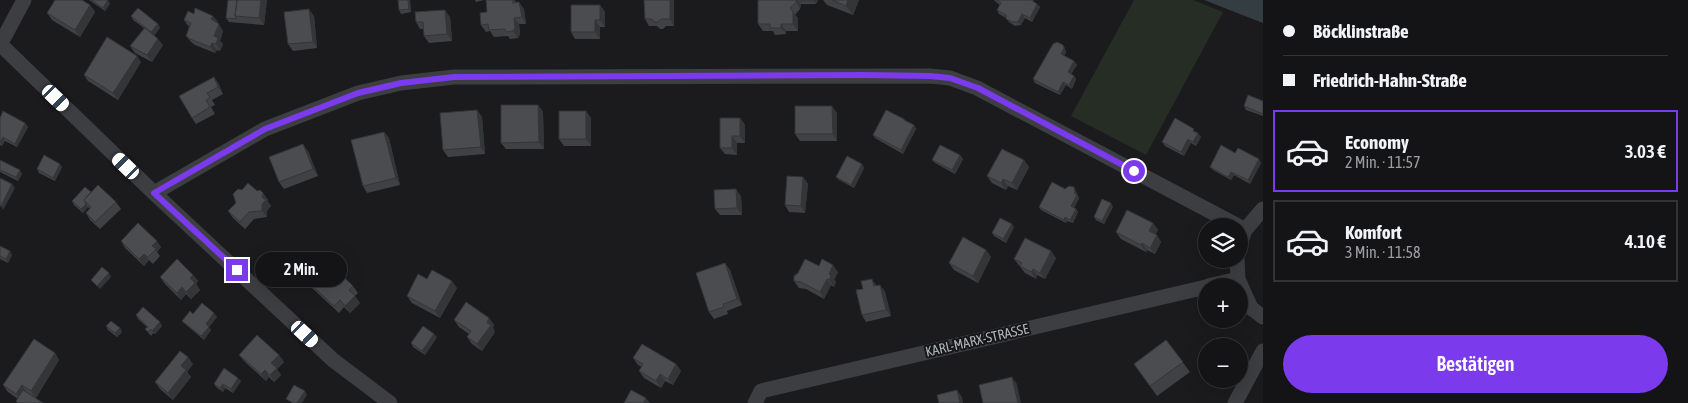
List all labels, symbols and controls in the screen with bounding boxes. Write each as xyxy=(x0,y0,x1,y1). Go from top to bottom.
text: Böcklinstraße xyxy=(1313,20,1409,42)
text: Friedrich-Hahn-Straße xyxy=(1313,69,1467,91)
car xyxy=(39,82,72,114)
icon: car xyxy=(1285,129,1330,174)
text: Economy xyxy=(1345,131,1409,153)
text: 3.03 € xyxy=(1625,140,1666,162)
car xyxy=(109,150,142,182)
text: 2 Min. · 11:57 xyxy=(1345,153,1420,171)
route start xyxy=(1123,160,1145,182)
map controls xyxy=(1198,218,1248,388)
button: layers xyxy=(1198,218,1248,268)
icon: car xyxy=(1285,219,1330,264)
text: Komfort xyxy=(1345,221,1402,243)
text: 4.10 € xyxy=(1625,230,1666,252)
text: 3 Min. · 11:58 xyxy=(1345,243,1420,261)
callout: 2 Min. xyxy=(254,252,347,288)
route end xyxy=(226,259,248,281)
text: 2 Min. xyxy=(284,260,318,278)
button: + xyxy=(1198,278,1248,328)
car xyxy=(288,318,321,350)
street label: KARL-MARX-STRASSE xyxy=(924,320,1030,360)
button: Bestätigen xyxy=(1283,335,1668,393)
button: − xyxy=(1198,338,1248,388)

